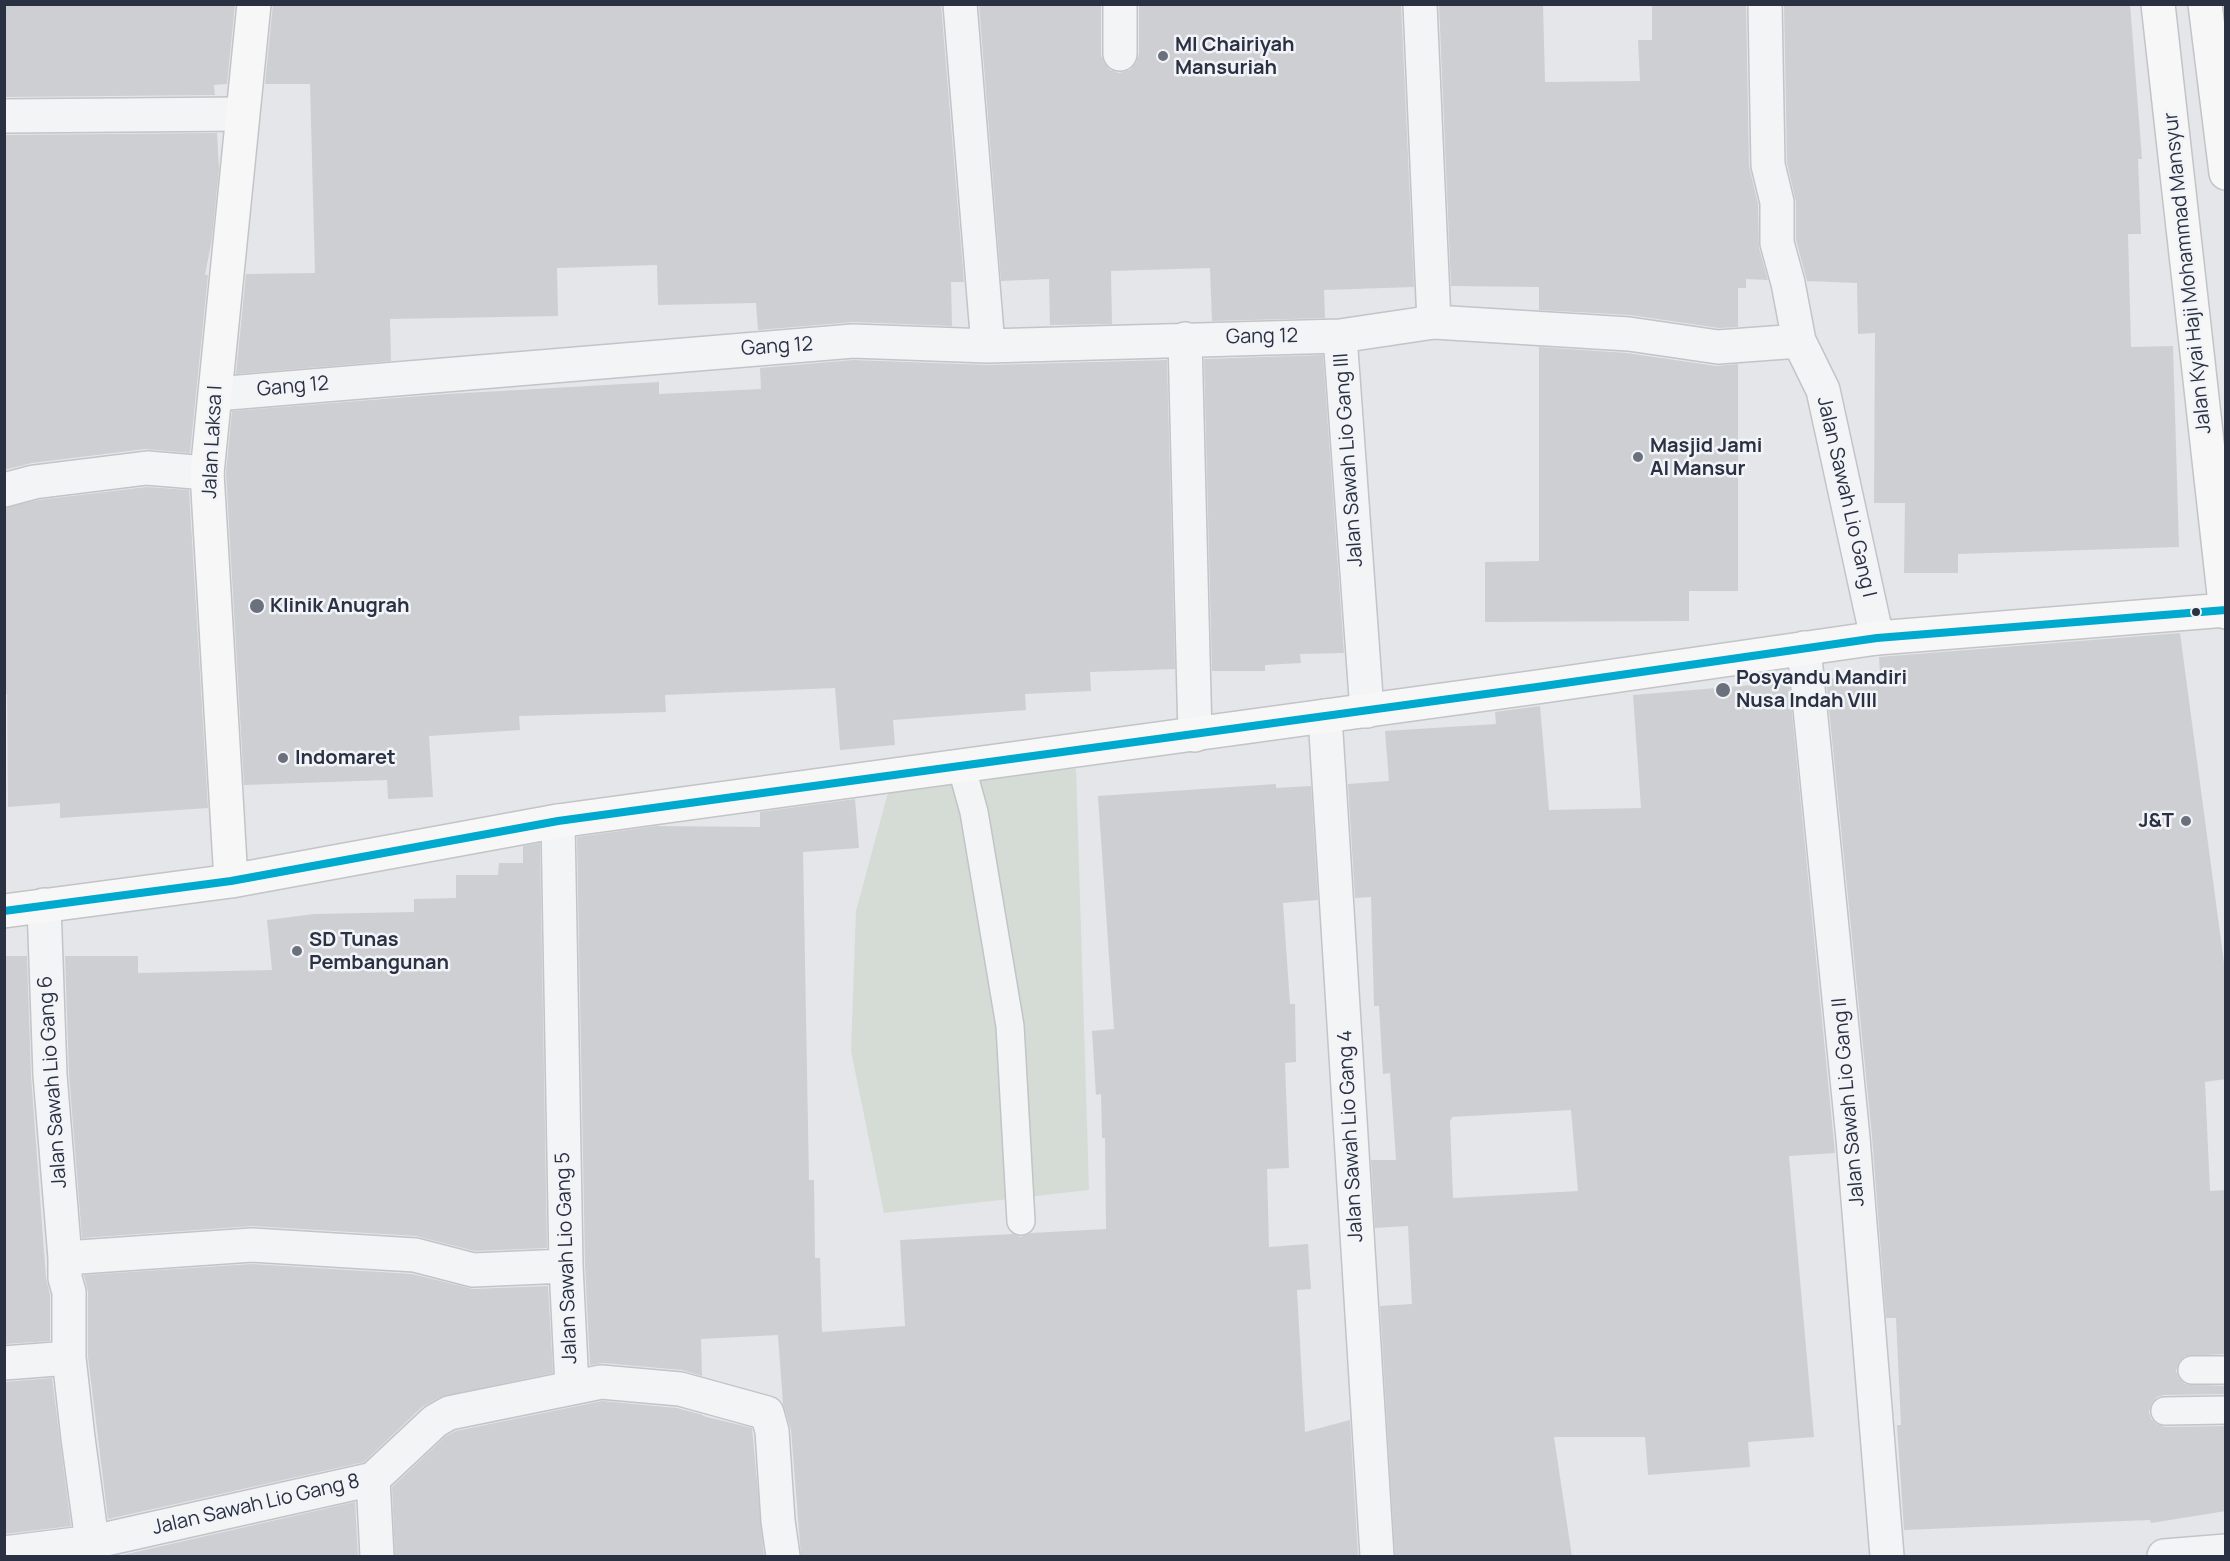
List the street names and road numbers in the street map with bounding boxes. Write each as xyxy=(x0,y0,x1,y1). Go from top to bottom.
street label: Jalan Kyai Haji Mohammad Mansyur xyxy=(2159,111,2217,435)
street label: Gang 12 xyxy=(1226,324,1298,350)
street label: Gang 12 xyxy=(740,333,814,361)
street label: Jalan Sawah Lio Gang III xyxy=(1330,352,1368,568)
street label: Gang 12 xyxy=(256,372,330,402)
street label: Jalan Laksa I xyxy=(198,385,228,499)
street label: Jalan Sawah Lio Gang I xyxy=(1811,394,1881,600)
street label: Jalan Sawah Lio Gang 6 xyxy=(34,975,72,1189)
street label: Jalan Sawah Lio Gang II xyxy=(1828,996,1870,1208)
street label: Jalan Sawah Lio Gang 4 xyxy=(1333,1029,1369,1243)
street label: Jalan Sawah Lio Gang 5 xyxy=(551,1152,583,1364)
street label: Jalan Sawah Lio Gang 8 xyxy=(150,1469,362,1541)

